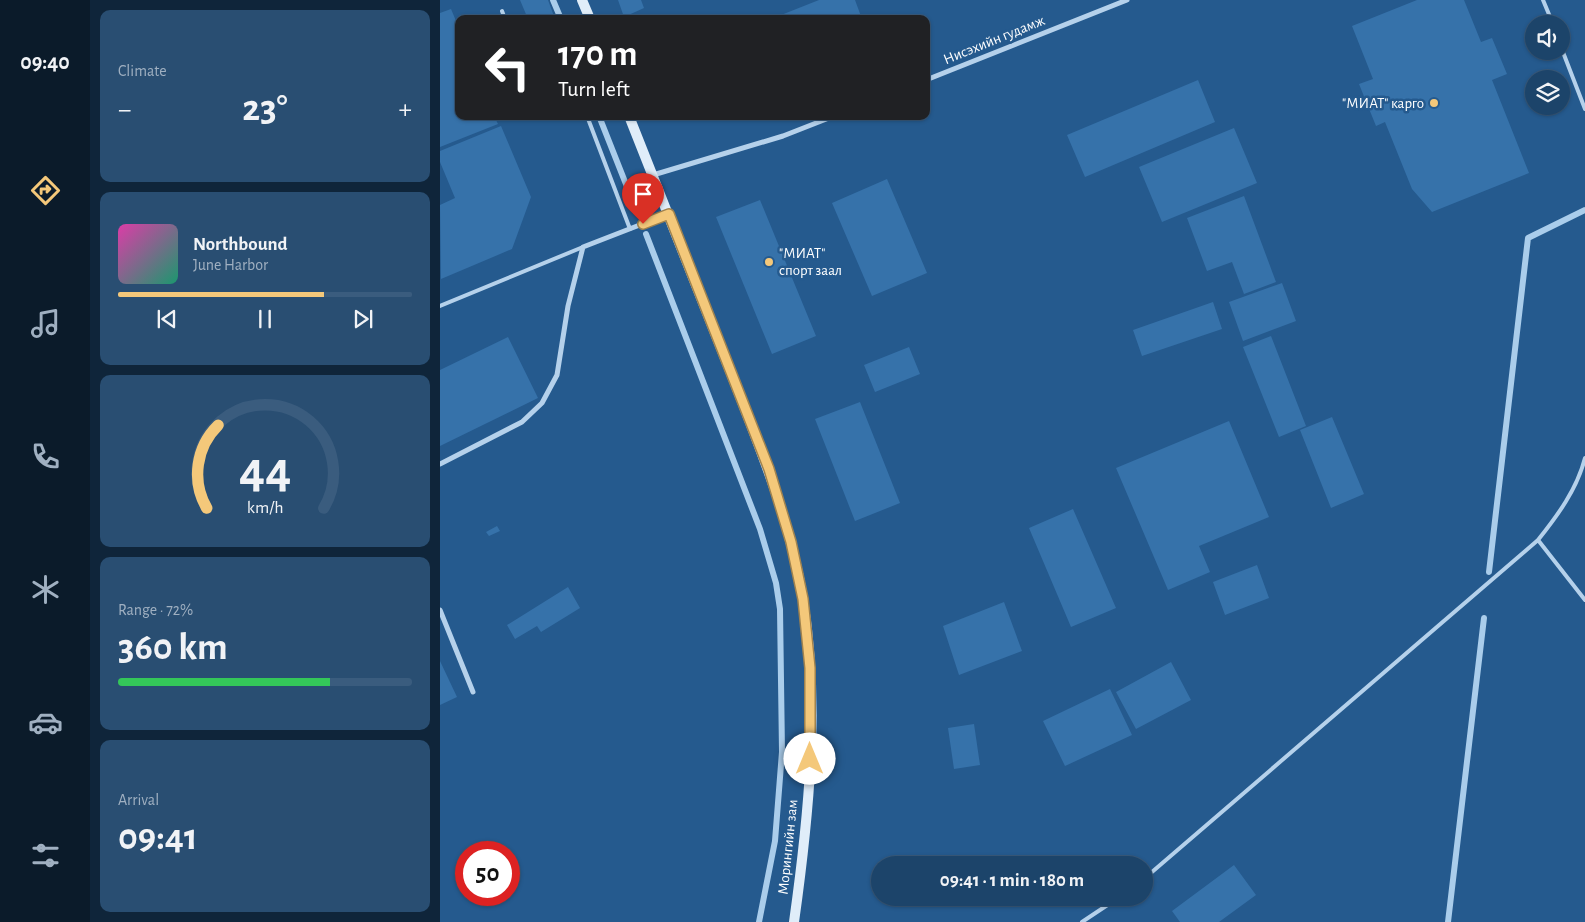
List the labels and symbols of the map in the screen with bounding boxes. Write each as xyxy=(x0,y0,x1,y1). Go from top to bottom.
street label: Нисэхийн гудамж xyxy=(941,13,1047,67)
place label: "МИАТ" карго xyxy=(1342,96,1424,111)
marker: "МИАТ" карго xyxy=(1428,97,1440,109)
pin xyxy=(622,173,664,224)
place label: "МИАТ" спорт заал xyxy=(779,246,842,278)
marker: "МИАТ" спорт заал xyxy=(763,256,775,268)
position arrow xyxy=(783,732,835,784)
street label: Морингийн зам xyxy=(776,799,800,895)
speed limit sign: 50 xyxy=(455,841,520,906)

